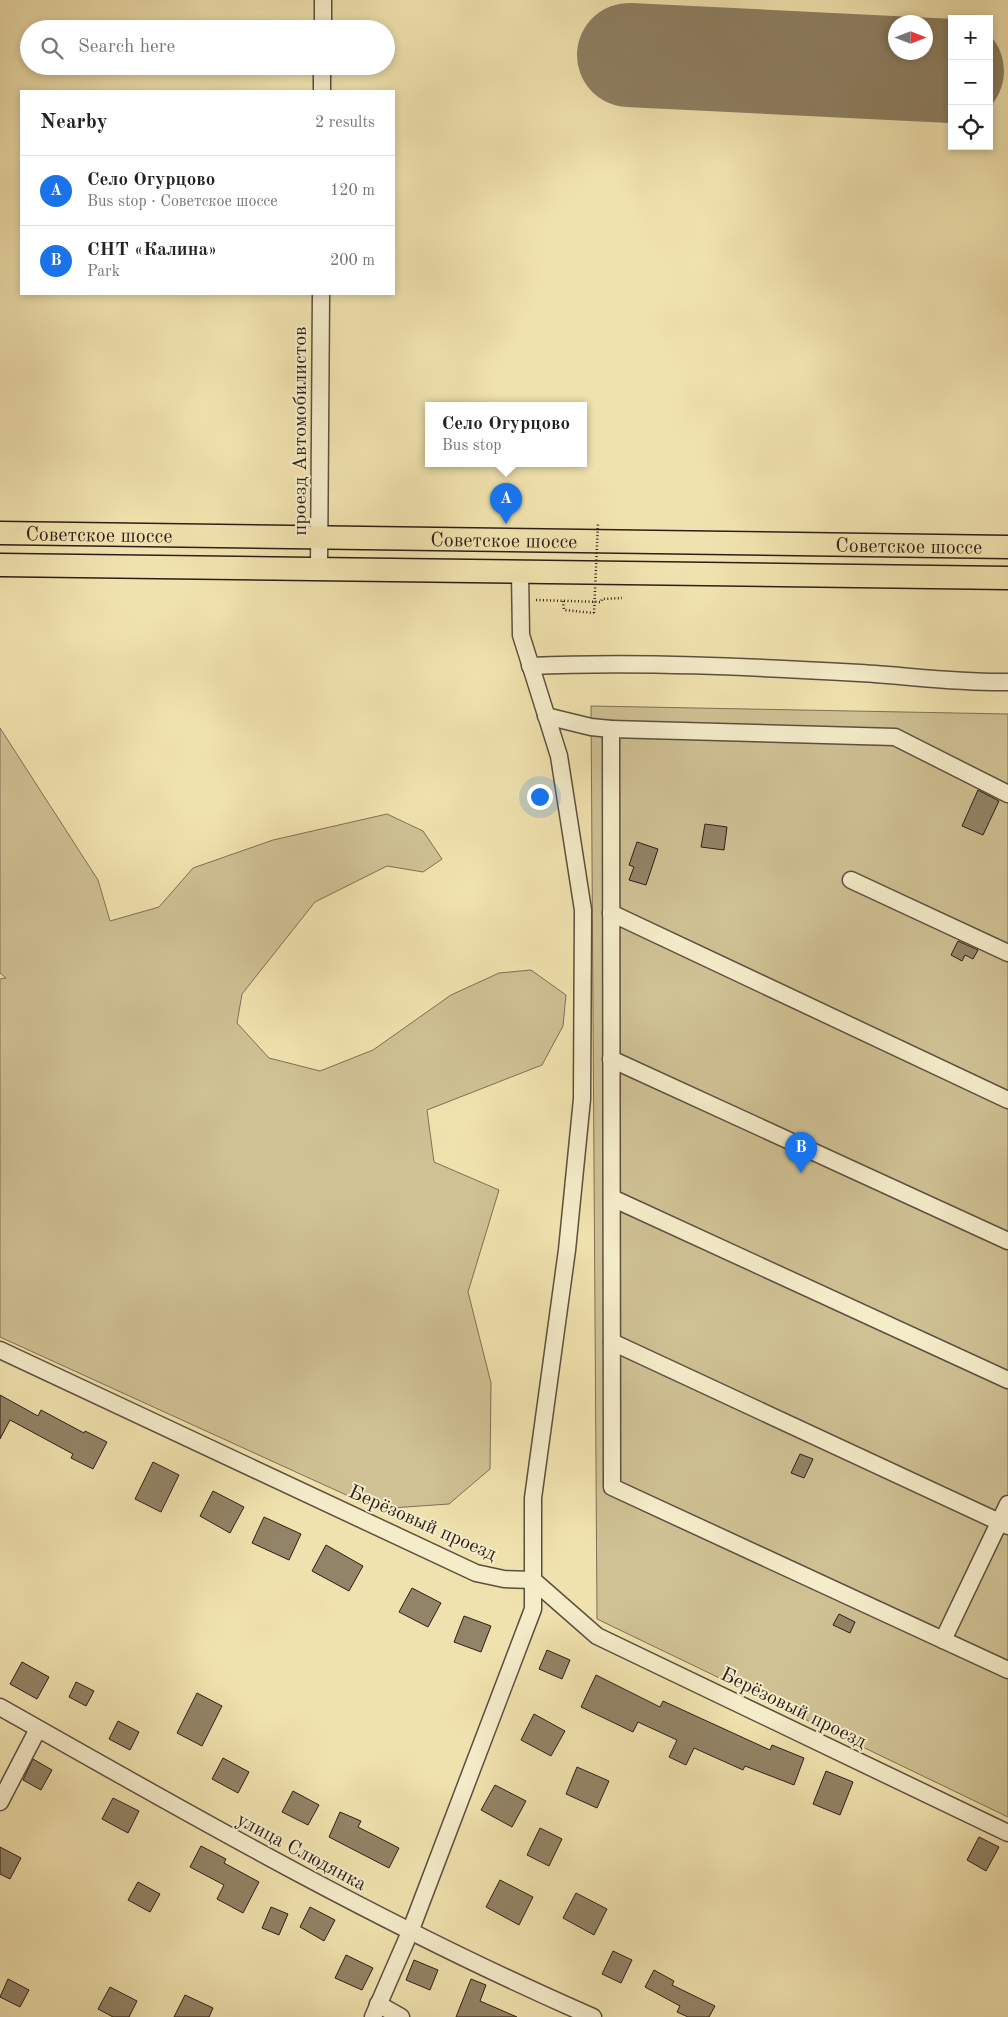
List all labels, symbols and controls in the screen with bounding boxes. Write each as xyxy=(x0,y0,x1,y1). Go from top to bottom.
north arrow xyxy=(888,15,933,60)
map controls xyxy=(948,15,993,150)
button: + xyxy=(948,15,993,60)
search box xyxy=(20,20,395,75)
icon: search xyxy=(38,34,66,62)
text: Search here xyxy=(78,38,175,57)
button: − xyxy=(948,60,993,105)
button: locate xyxy=(948,105,993,150)
text: Nearby xyxy=(40,112,108,133)
text: 2 results xyxy=(315,115,375,131)
text: Село Огурцово xyxy=(87,171,215,190)
text: A xyxy=(50,183,62,199)
text: 120 m xyxy=(330,183,375,199)
text: Bus stop · Советское шоссе xyxy=(87,194,278,210)
text: СНТ «Калина» xyxy=(87,241,217,260)
text: B xyxy=(50,253,62,269)
text: 200 m xyxy=(330,253,375,269)
text: Park xyxy=(87,264,120,280)
street label: проезд Автомобилистов xyxy=(291,326,311,536)
popup xyxy=(425,402,587,467)
text: Село Огурцово xyxy=(442,415,570,434)
text: Bus stop xyxy=(442,438,502,454)
pin: A xyxy=(490,483,522,524)
street label: Советское шоссе xyxy=(25,525,173,547)
street label: Советское шоссе xyxy=(430,531,578,553)
street label: Советское шоссе xyxy=(835,537,982,559)
your location xyxy=(527,784,553,810)
pin: B xyxy=(785,1132,817,1173)
street label: Берёзовый проезд xyxy=(345,1482,499,1565)
street label: Берёзовый проезд xyxy=(717,1665,869,1753)
street label: улица Слюдянка xyxy=(233,1810,369,1895)

